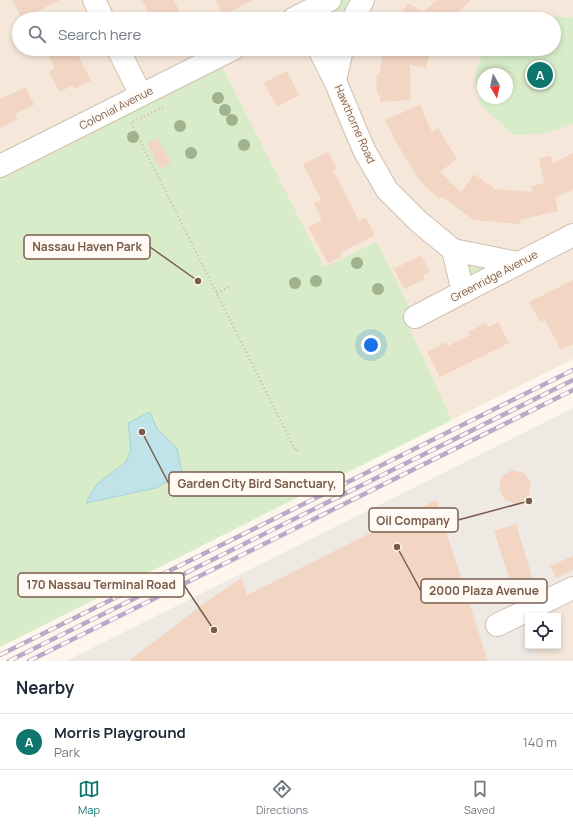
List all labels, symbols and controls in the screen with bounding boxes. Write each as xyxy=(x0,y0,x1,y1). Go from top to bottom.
search box xyxy=(12,12,561,56)
icon: search xyxy=(26,23,48,45)
text: Search here xyxy=(58,24,141,45)
pin: A xyxy=(527,60,553,90)
north arrow xyxy=(477,68,513,104)
street label: Colonial Avenue xyxy=(76,82,156,133)
street label: Hawthorne Road xyxy=(331,82,379,165)
callout: Nassau Haven Park xyxy=(24,235,150,259)
text: Nassau Haven Park xyxy=(32,238,142,255)
street label: Greenridge Avenue xyxy=(448,246,540,305)
your location xyxy=(361,335,381,355)
callout: Garden City Bird Sanctuary, xyxy=(169,472,344,496)
text: Garden City Bird Sanctuary, xyxy=(177,475,337,492)
callout: Oil Company xyxy=(369,508,458,532)
text: Oil Company xyxy=(376,512,450,529)
callout: 170 Nassau Terminal Road xyxy=(18,573,184,597)
text: 170 Nassau Terminal Road xyxy=(26,576,176,593)
callout: 2000 Plaza Avenue xyxy=(421,579,547,603)
text: 2000 Plaza Avenue xyxy=(429,582,539,599)
map controls xyxy=(525,613,561,649)
button: locate xyxy=(525,613,561,649)
text: Nearby xyxy=(16,676,74,699)
text: Morris Playground xyxy=(54,722,186,743)
text: A xyxy=(25,733,33,751)
text: 140 m xyxy=(523,733,557,751)
text: Park xyxy=(54,743,80,761)
tab: Map xyxy=(78,778,100,817)
tab: Directions xyxy=(256,778,308,817)
tab: Saved xyxy=(464,778,495,817)

